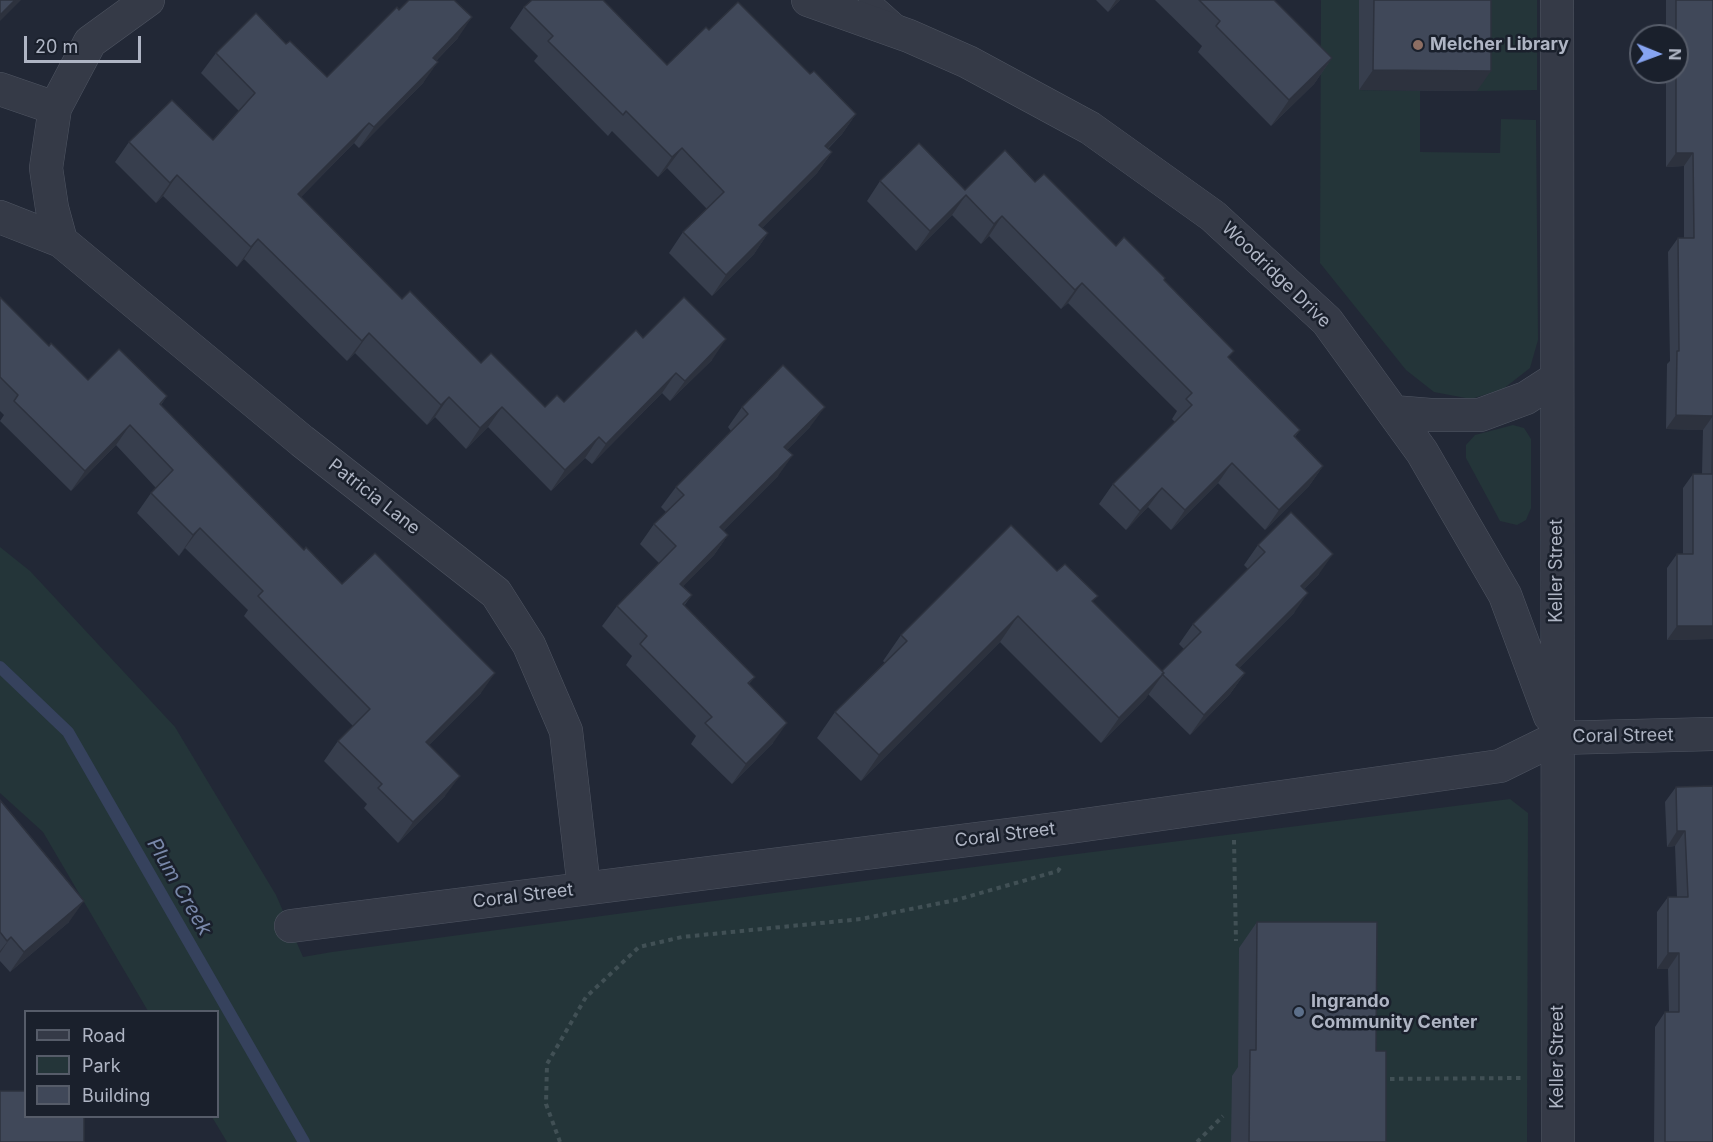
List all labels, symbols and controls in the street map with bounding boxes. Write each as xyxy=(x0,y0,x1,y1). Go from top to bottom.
scale bar xyxy=(27,24,144,62)
north arrow xyxy=(1629,24,1689,84)
place label: Melcher Library xyxy=(1430,34,1569,56)
text: 20 m xyxy=(35,36,78,57)
marker: Melcher Library xyxy=(1411,38,1425,52)
text: N xyxy=(1665,48,1685,61)
street label: Woodridge Drive xyxy=(1217,218,1335,332)
street label: Patricia Lane xyxy=(324,455,424,539)
street label: Keller Street xyxy=(1546,519,1568,623)
street label: Coral Street xyxy=(1572,724,1674,748)
street label: Coral Street xyxy=(954,818,1056,852)
water label: Plum Creek xyxy=(142,834,216,940)
street label: Coral Street xyxy=(472,879,574,913)
place label: Ingrando Community Center xyxy=(1311,991,1477,1034)
marker: Ingrando Community Center xyxy=(1292,1005,1306,1019)
street label: Keller Street xyxy=(1547,1005,1569,1109)
legend xyxy=(24,1010,219,1118)
text: Road xyxy=(82,1025,125,1046)
text: Park xyxy=(82,1055,121,1076)
text: Building xyxy=(82,1085,150,1106)

